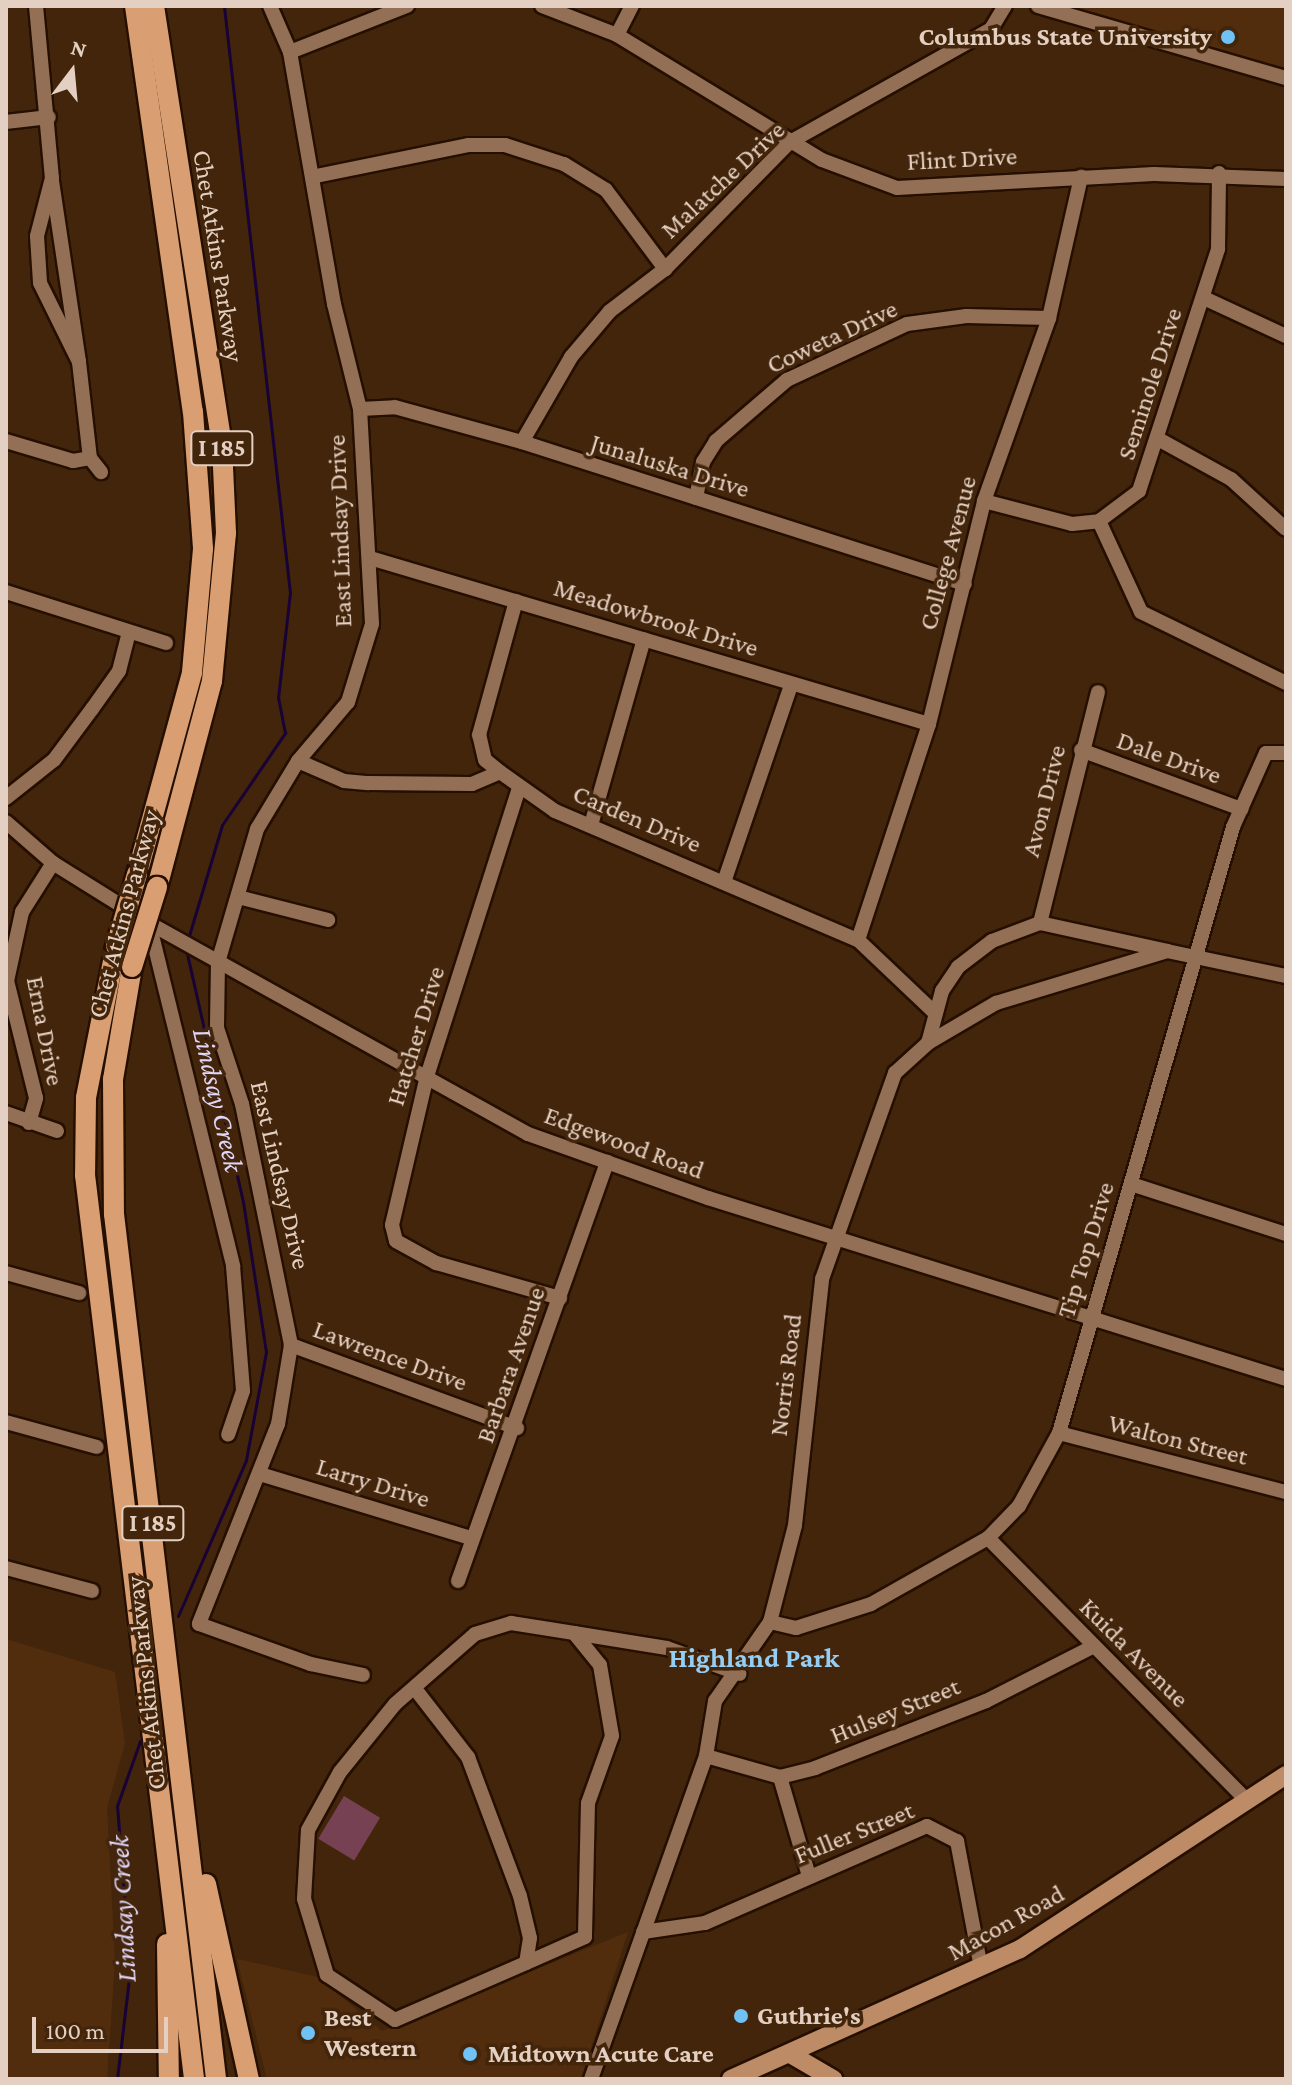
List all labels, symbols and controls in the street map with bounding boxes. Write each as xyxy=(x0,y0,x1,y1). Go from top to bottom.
place label: Columbus State University xyxy=(918,21,1212,53)
marker: Columbus State University xyxy=(1219,28,1237,46)
north arrow xyxy=(32,32,112,112)
text: N xyxy=(68,34,89,63)
street label: Malatche Drive xyxy=(654,115,792,245)
street label: Flint Drive xyxy=(906,141,1018,177)
street label: Chet Atkins Parkway xyxy=(186,148,250,364)
street label: Coweta Drive xyxy=(762,293,902,381)
street label: Seminole Drive xyxy=(1111,304,1189,464)
street label: Junaluska Drive xyxy=(587,427,753,505)
road number: I 185 xyxy=(190,428,254,468)
street label: East Lindsay Drive xyxy=(321,434,359,628)
street label: College Avenue xyxy=(912,472,984,634)
street label: Meadowbrook Drive xyxy=(550,572,762,664)
street label: Dale Drive xyxy=(1112,725,1226,791)
street label: Avon Drive xyxy=(1015,742,1073,860)
street label: Carden Drive xyxy=(568,778,706,860)
street label: Chet Atkins Parkway xyxy=(81,807,167,1021)
street label: Hatcher Drive xyxy=(380,962,452,1110)
street label: Erna Drive xyxy=(19,974,71,1088)
water label: Lindsay Creek xyxy=(185,1025,251,1175)
street label: East Lindsay Drive xyxy=(243,1078,317,1272)
street label: Edgewood Road xyxy=(540,1100,708,1186)
street label: Tip Top Drive xyxy=(1051,1178,1121,1322)
street label: Barbara Avenue xyxy=(470,1283,552,1447)
street label: Norris Road xyxy=(763,1312,809,1438)
street label: Lawrence Drive xyxy=(309,1314,471,1398)
street label: Walton Street xyxy=(1105,1408,1251,1472)
street label: Larry Drive xyxy=(313,1451,433,1515)
road number: I 185 xyxy=(121,1503,185,1543)
street label: Chet Atkins Parkway xyxy=(119,1575,173,1791)
street label: Kuida Avenue xyxy=(1073,1592,1195,1714)
district label: Highland Park xyxy=(669,1641,839,1675)
street label: Hulsey Street xyxy=(826,1671,964,1751)
street label: Fuller Street xyxy=(790,1795,918,1871)
water label: Lindsay Creek xyxy=(102,1835,144,1983)
street label: Macon Road xyxy=(942,1878,1070,1968)
place label: Guthrie's xyxy=(757,2000,861,2032)
scale bar xyxy=(36,2001,172,2051)
place label: Best Western xyxy=(324,2002,417,2064)
marker: Guthrie's xyxy=(732,2007,750,2025)
text: 100 m xyxy=(46,2017,105,2044)
marker: Best Western xyxy=(299,2024,317,2042)
place label: Midtown Acute Care xyxy=(488,2038,714,2070)
marker: Midtown Acute Care xyxy=(459,2043,481,2065)

